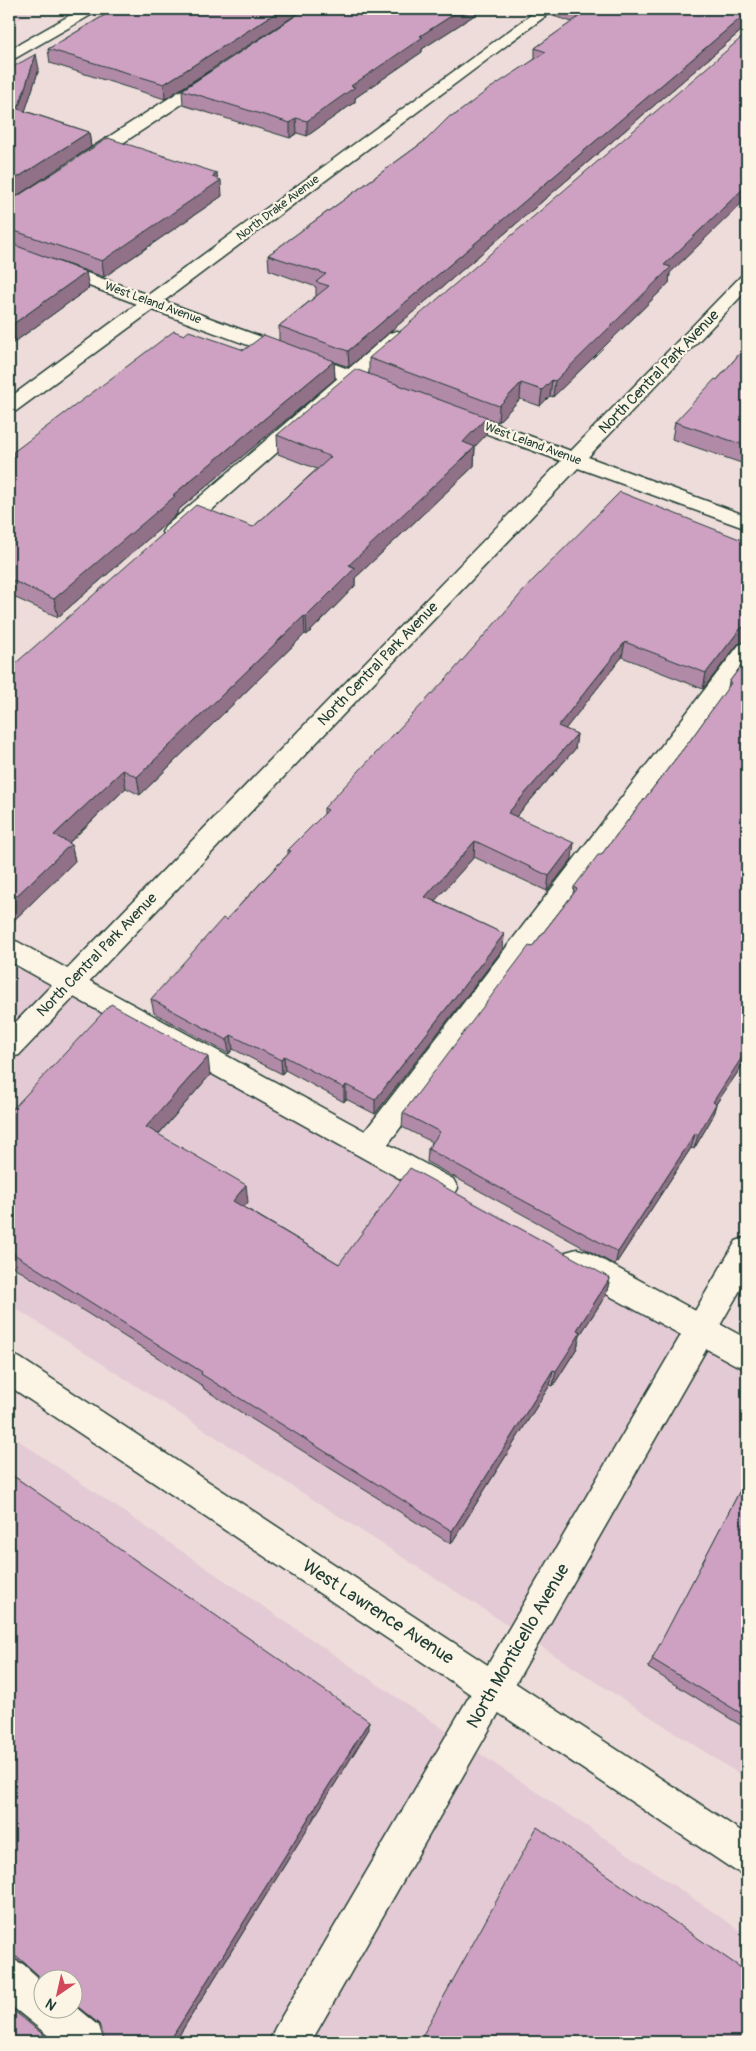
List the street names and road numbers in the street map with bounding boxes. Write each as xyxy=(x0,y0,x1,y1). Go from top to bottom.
street label: North Drake Avenue xyxy=(234,172,322,244)
street label: West Leland Avenue xyxy=(103,279,204,327)
street label: North Central Park Avenue xyxy=(595,305,724,438)
street label: West Leland Avenue xyxy=(483,420,584,468)
street label: North Central Park Avenue xyxy=(314,597,443,730)
street label: North Central Park Avenue xyxy=(33,888,162,1021)
street label: West Lawrence Avenue xyxy=(298,1554,458,1670)
street label: North Monticello Avenue xyxy=(461,1559,575,1732)

